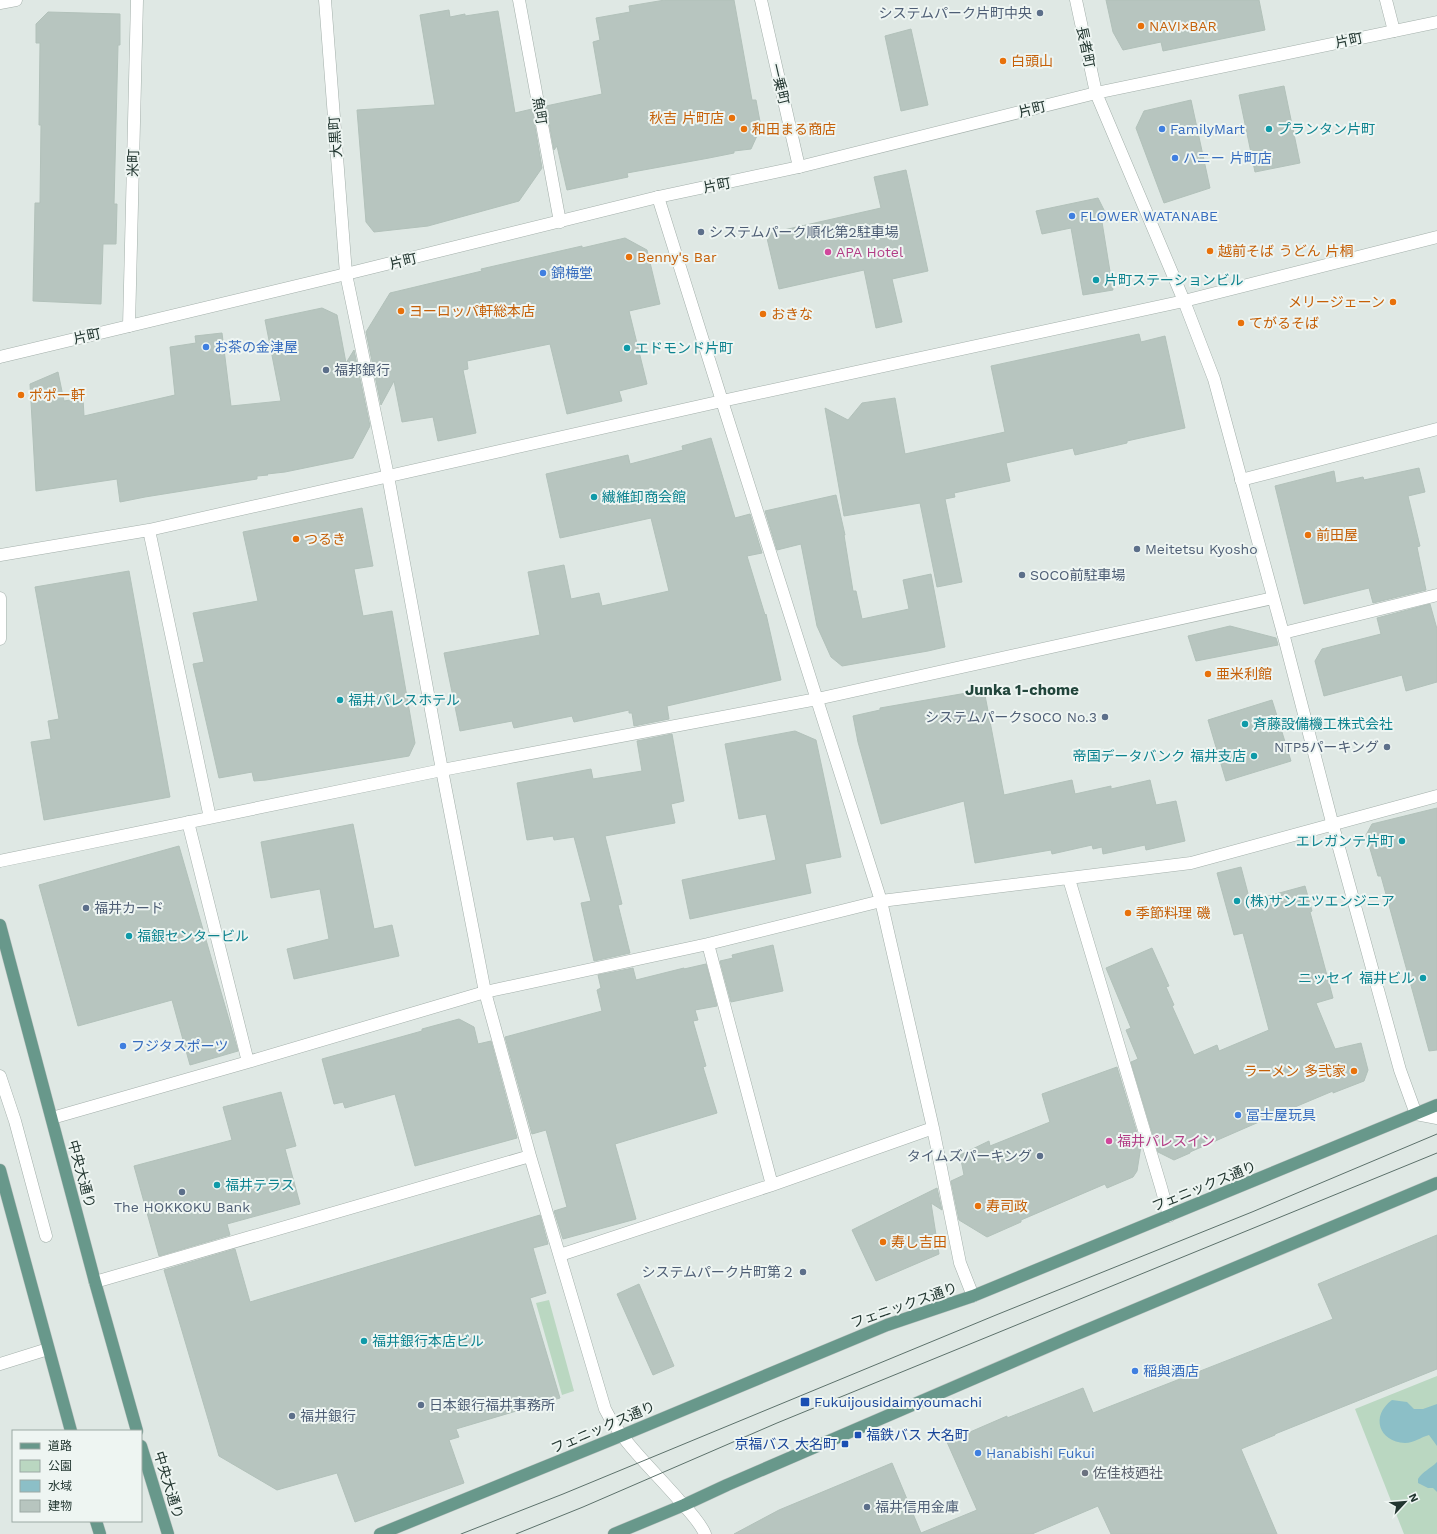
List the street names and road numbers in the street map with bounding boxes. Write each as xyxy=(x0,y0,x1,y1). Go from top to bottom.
street label: 長者町 xyxy=(1074,25,1098,69)
street label: 片町 xyxy=(1334,29,1364,51)
street label: 一乗町 xyxy=(767,62,793,106)
street label: 魚町 xyxy=(530,96,550,126)
street label: 片町 xyxy=(1016,98,1048,120)
street label: 大黒町 xyxy=(326,115,344,159)
street label: 米町 xyxy=(125,149,141,177)
street label: 片町 xyxy=(702,174,732,196)
street label: 片町 xyxy=(387,250,419,272)
street label: 片町 xyxy=(72,325,102,347)
street label: 中央大通り xyxy=(65,1138,99,1210)
street label: フェニックス通り xyxy=(1149,1158,1259,1214)
street label: フェニックス通り xyxy=(849,1279,959,1331)
street label: フェニックス通り xyxy=(549,1398,657,1456)
street label: 中央大通り xyxy=(151,1449,187,1521)

